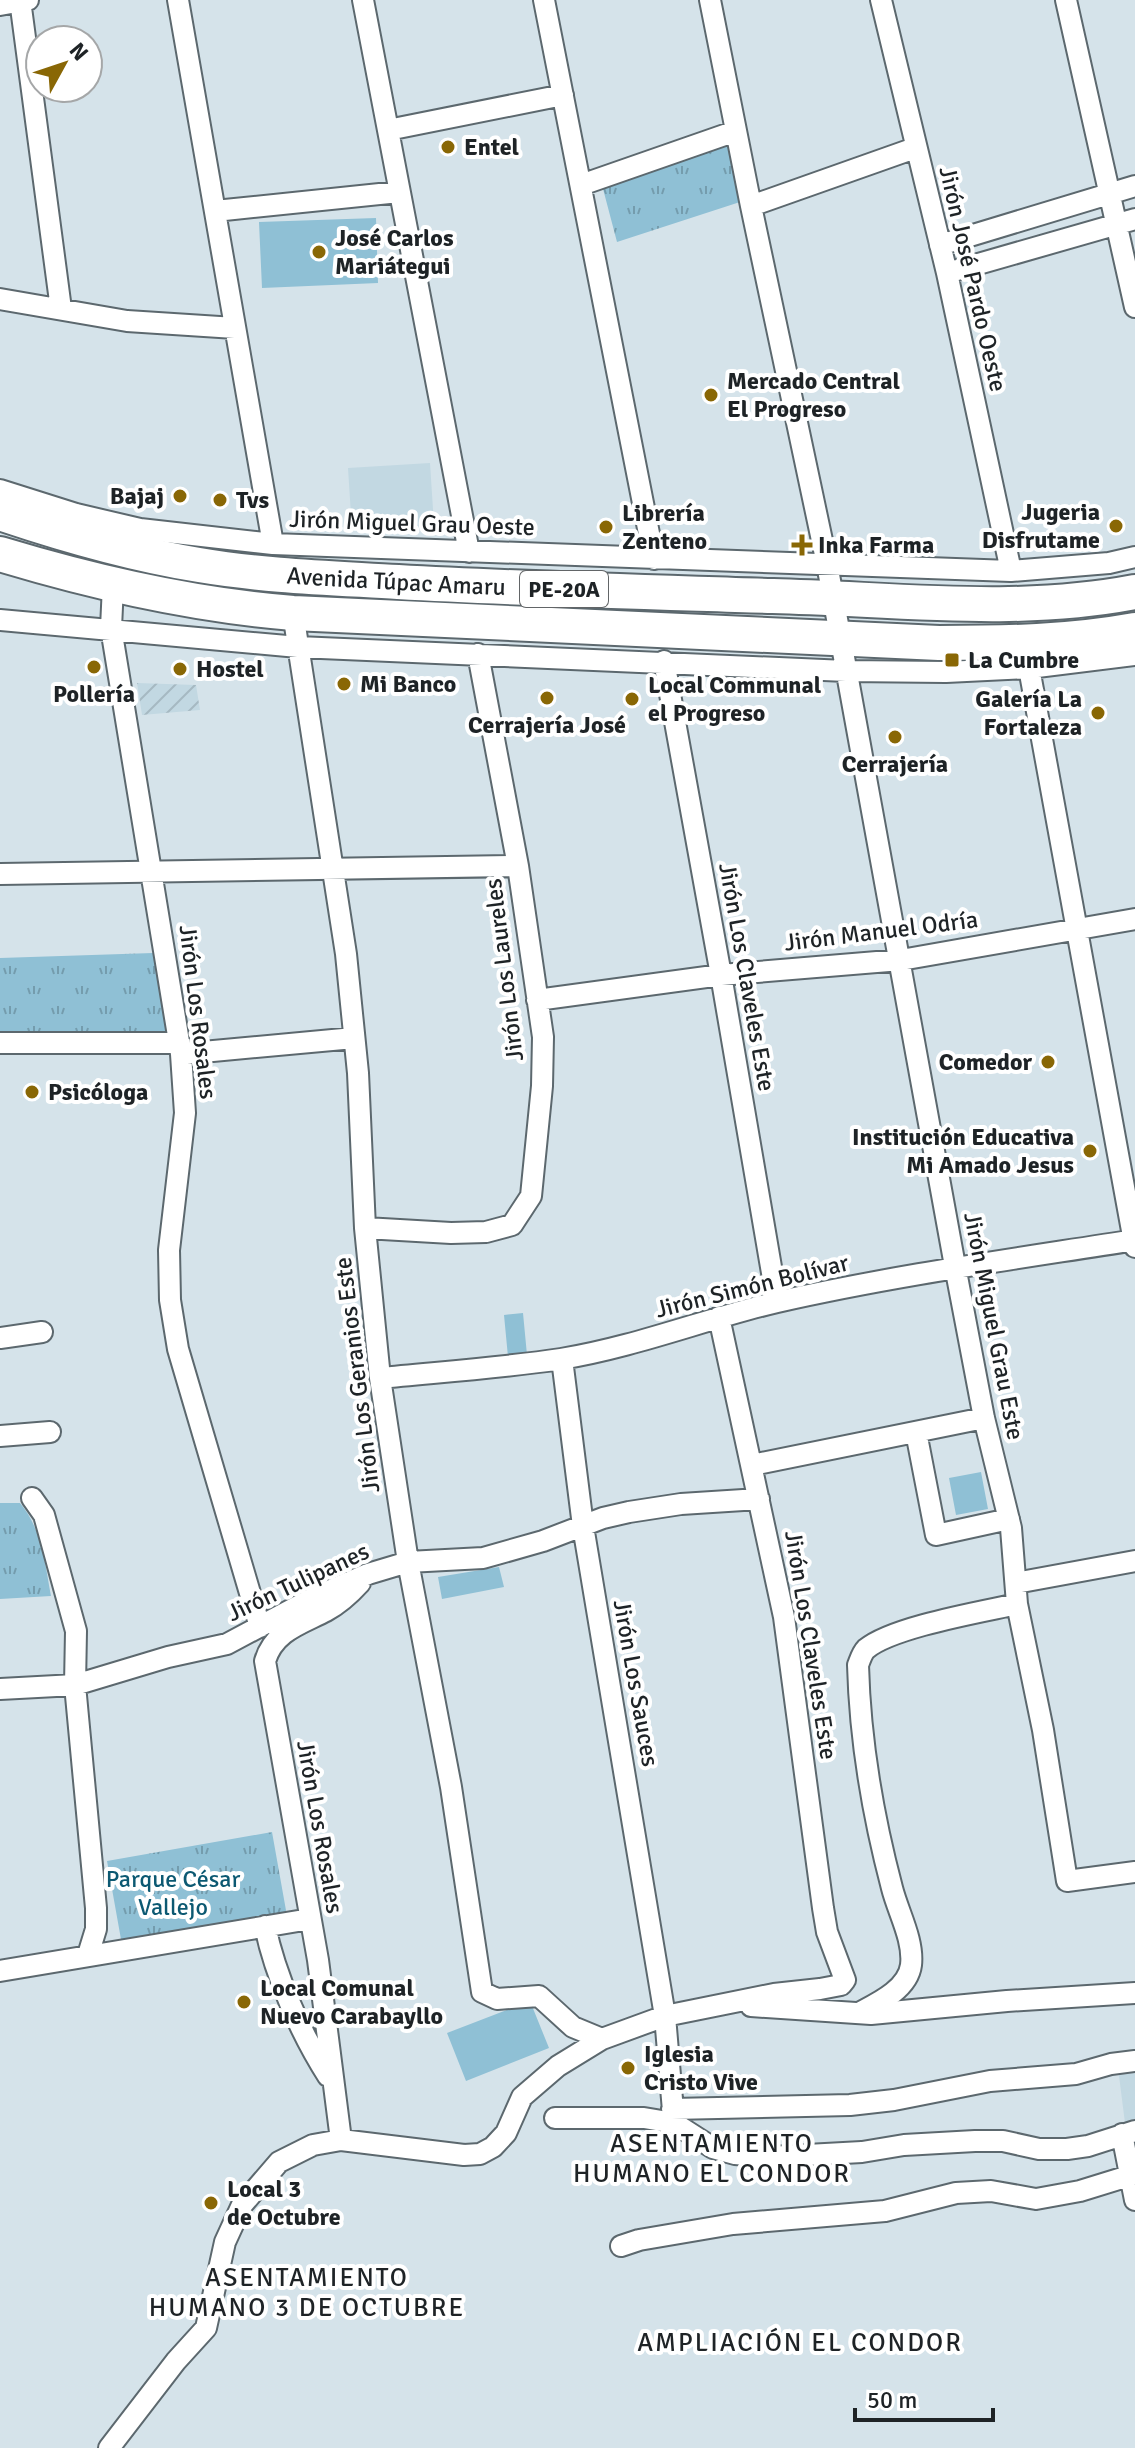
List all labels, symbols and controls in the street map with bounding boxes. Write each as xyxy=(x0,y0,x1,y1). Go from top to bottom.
north arrow xyxy=(24,24,104,104)
text: N xyxy=(64,37,94,66)
place label: Entel xyxy=(464,132,520,162)
marker: Entel xyxy=(439,138,457,156)
street label: Jirón José Pardo Oeste xyxy=(932,163,1014,395)
place label: José Carlos Mariátegui xyxy=(335,223,454,281)
marker: José Carlos Mariátegui xyxy=(310,243,328,261)
place label: Mercado Central El Progreso xyxy=(727,366,901,424)
marker: Mercado Central El Progreso xyxy=(702,386,720,404)
place label: Bajaj xyxy=(110,481,164,511)
place label: Tvs xyxy=(236,485,269,515)
marker: Bajaj xyxy=(171,487,189,505)
marker: Tvs xyxy=(211,491,229,509)
place label: Jugeria Disfrutame xyxy=(982,497,1100,555)
place label: Librería Zenteno xyxy=(622,498,707,556)
street label: Jirón Miguel Grau Oeste xyxy=(289,504,535,542)
marker: Jugeria Disfrutame xyxy=(1107,517,1125,535)
marker: Librería Zenteno xyxy=(597,518,615,536)
place label: Inka Farma xyxy=(818,530,934,560)
marker: Inka Farma xyxy=(793,536,811,554)
street label: Avenida Túpac Amaru xyxy=(286,560,506,602)
road number: PE-20A xyxy=(520,571,608,607)
place label: La Cumbre xyxy=(968,645,1079,675)
marker: La Cumbre xyxy=(943,651,961,669)
place label: Hostel xyxy=(196,654,264,684)
marker: Pollería xyxy=(85,658,103,676)
marker: Hostel xyxy=(171,660,189,678)
place label: Mi Banco xyxy=(360,669,456,699)
place label: Local Communal el Progreso xyxy=(648,670,822,728)
marker: Mi Banco xyxy=(335,675,353,693)
place label: Pollería xyxy=(53,679,135,709)
place label: Galería La Fortaleza xyxy=(975,684,1082,742)
marker: Cerrajería José xyxy=(538,689,556,707)
marker: Local Communal el Progreso xyxy=(623,690,641,708)
marker: Galería La Fortaleza xyxy=(1089,704,1107,722)
place label: Cerrajería José xyxy=(468,710,626,740)
marker: Cerrajería xyxy=(886,728,904,746)
place label: Cerrajería xyxy=(842,749,948,779)
street label: Jirón Los Claveles Este xyxy=(712,860,782,1094)
street label: Jirón Los Laureles xyxy=(478,877,530,1063)
street label: Jirón Manuel Odría xyxy=(782,904,980,958)
street label: Jirón Los Rosales xyxy=(172,923,224,1101)
place label: Comedor xyxy=(939,1047,1032,1077)
marker: Comedor xyxy=(1039,1053,1057,1071)
place label: Psicóloga xyxy=(48,1077,148,1107)
marker: Psicóloga xyxy=(23,1083,41,1101)
place label: Institución Educativa Mi Amado Jesus xyxy=(852,1122,1074,1180)
marker: Institución Educativa Mi Amado Jesus xyxy=(1081,1142,1099,1160)
street label: Jirón Miguel Grau Este xyxy=(957,1210,1031,1442)
street label: Jirón Simón Bolívar xyxy=(652,1247,852,1325)
street label: Jirón Los Geranios Este xyxy=(328,1256,386,1494)
street label: Jirón Los Claveles Este xyxy=(778,1528,844,1762)
street label: Jirón Tulipanes xyxy=(222,1536,374,1628)
street label: Jirón Los Sauces xyxy=(607,1597,665,1769)
street label: Jirón Los Rosales xyxy=(290,1738,350,1916)
park label: Parque César Vallejo xyxy=(106,1864,241,1922)
place label: Local Comunal Nuevo Carabayllo xyxy=(260,1973,443,2031)
marker: Local Comunal Nuevo Carabayllo xyxy=(235,1993,253,2011)
place label: Iglesia Cristo Vive xyxy=(644,2039,758,2097)
marker: Iglesia Cristo Vive xyxy=(619,2059,637,2077)
district label: ASENTAMIENTO HUMANO EL CONDOR xyxy=(573,2128,851,2190)
place label: Local 3 de Octubre xyxy=(227,2174,341,2232)
marker: Local 3 de Octubre xyxy=(202,2194,220,2212)
district label: ASENTAMIENTO HUMANO 3 DE OCTUBRE xyxy=(149,2262,465,2324)
district label: AMPLIACIÓN EL CONDOR xyxy=(637,2327,963,2359)
scale bar xyxy=(855,2372,993,2422)
text: 50 m xyxy=(867,2385,917,2415)

